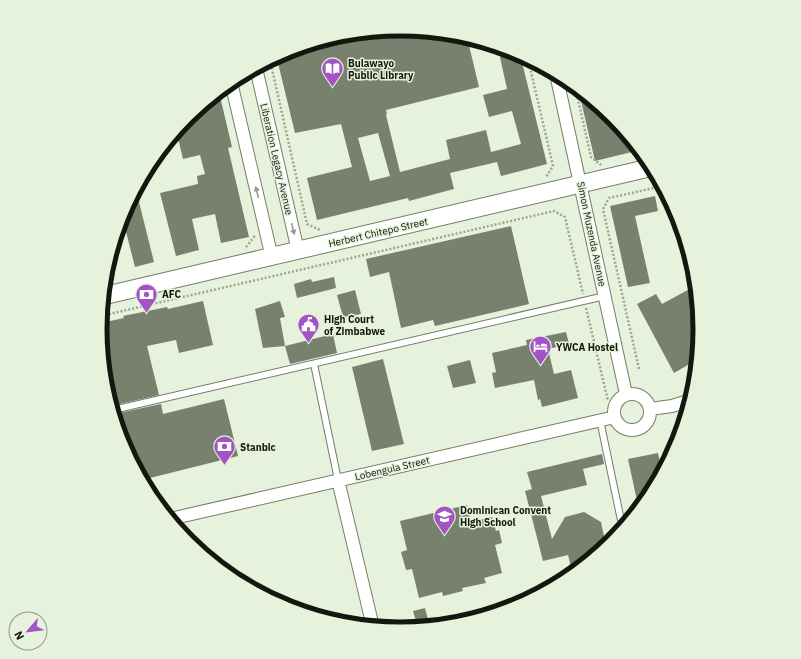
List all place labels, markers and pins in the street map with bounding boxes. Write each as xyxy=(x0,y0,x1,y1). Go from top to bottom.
library icon: Bulawayo Public Library xyxy=(320,56,346,89)
place label: Bulawayo Public Library xyxy=(348,57,414,82)
bank icon: AFC xyxy=(133,281,159,314)
place label: AFC xyxy=(162,288,181,301)
public building icon: High Court of Zimbabwe xyxy=(296,312,322,345)
place label: High Court of Zimbabwe xyxy=(324,313,385,338)
hotel icon: YWCA Hostel xyxy=(528,334,554,367)
place label: YWCA Hostel xyxy=(556,341,618,354)
bank icon: Stanbic xyxy=(212,434,238,467)
place label: Stanbic xyxy=(240,441,276,454)
school or university icon: Dominican Convent High School xyxy=(432,503,458,536)
place label: Dominican Convent High School xyxy=(460,504,551,529)

